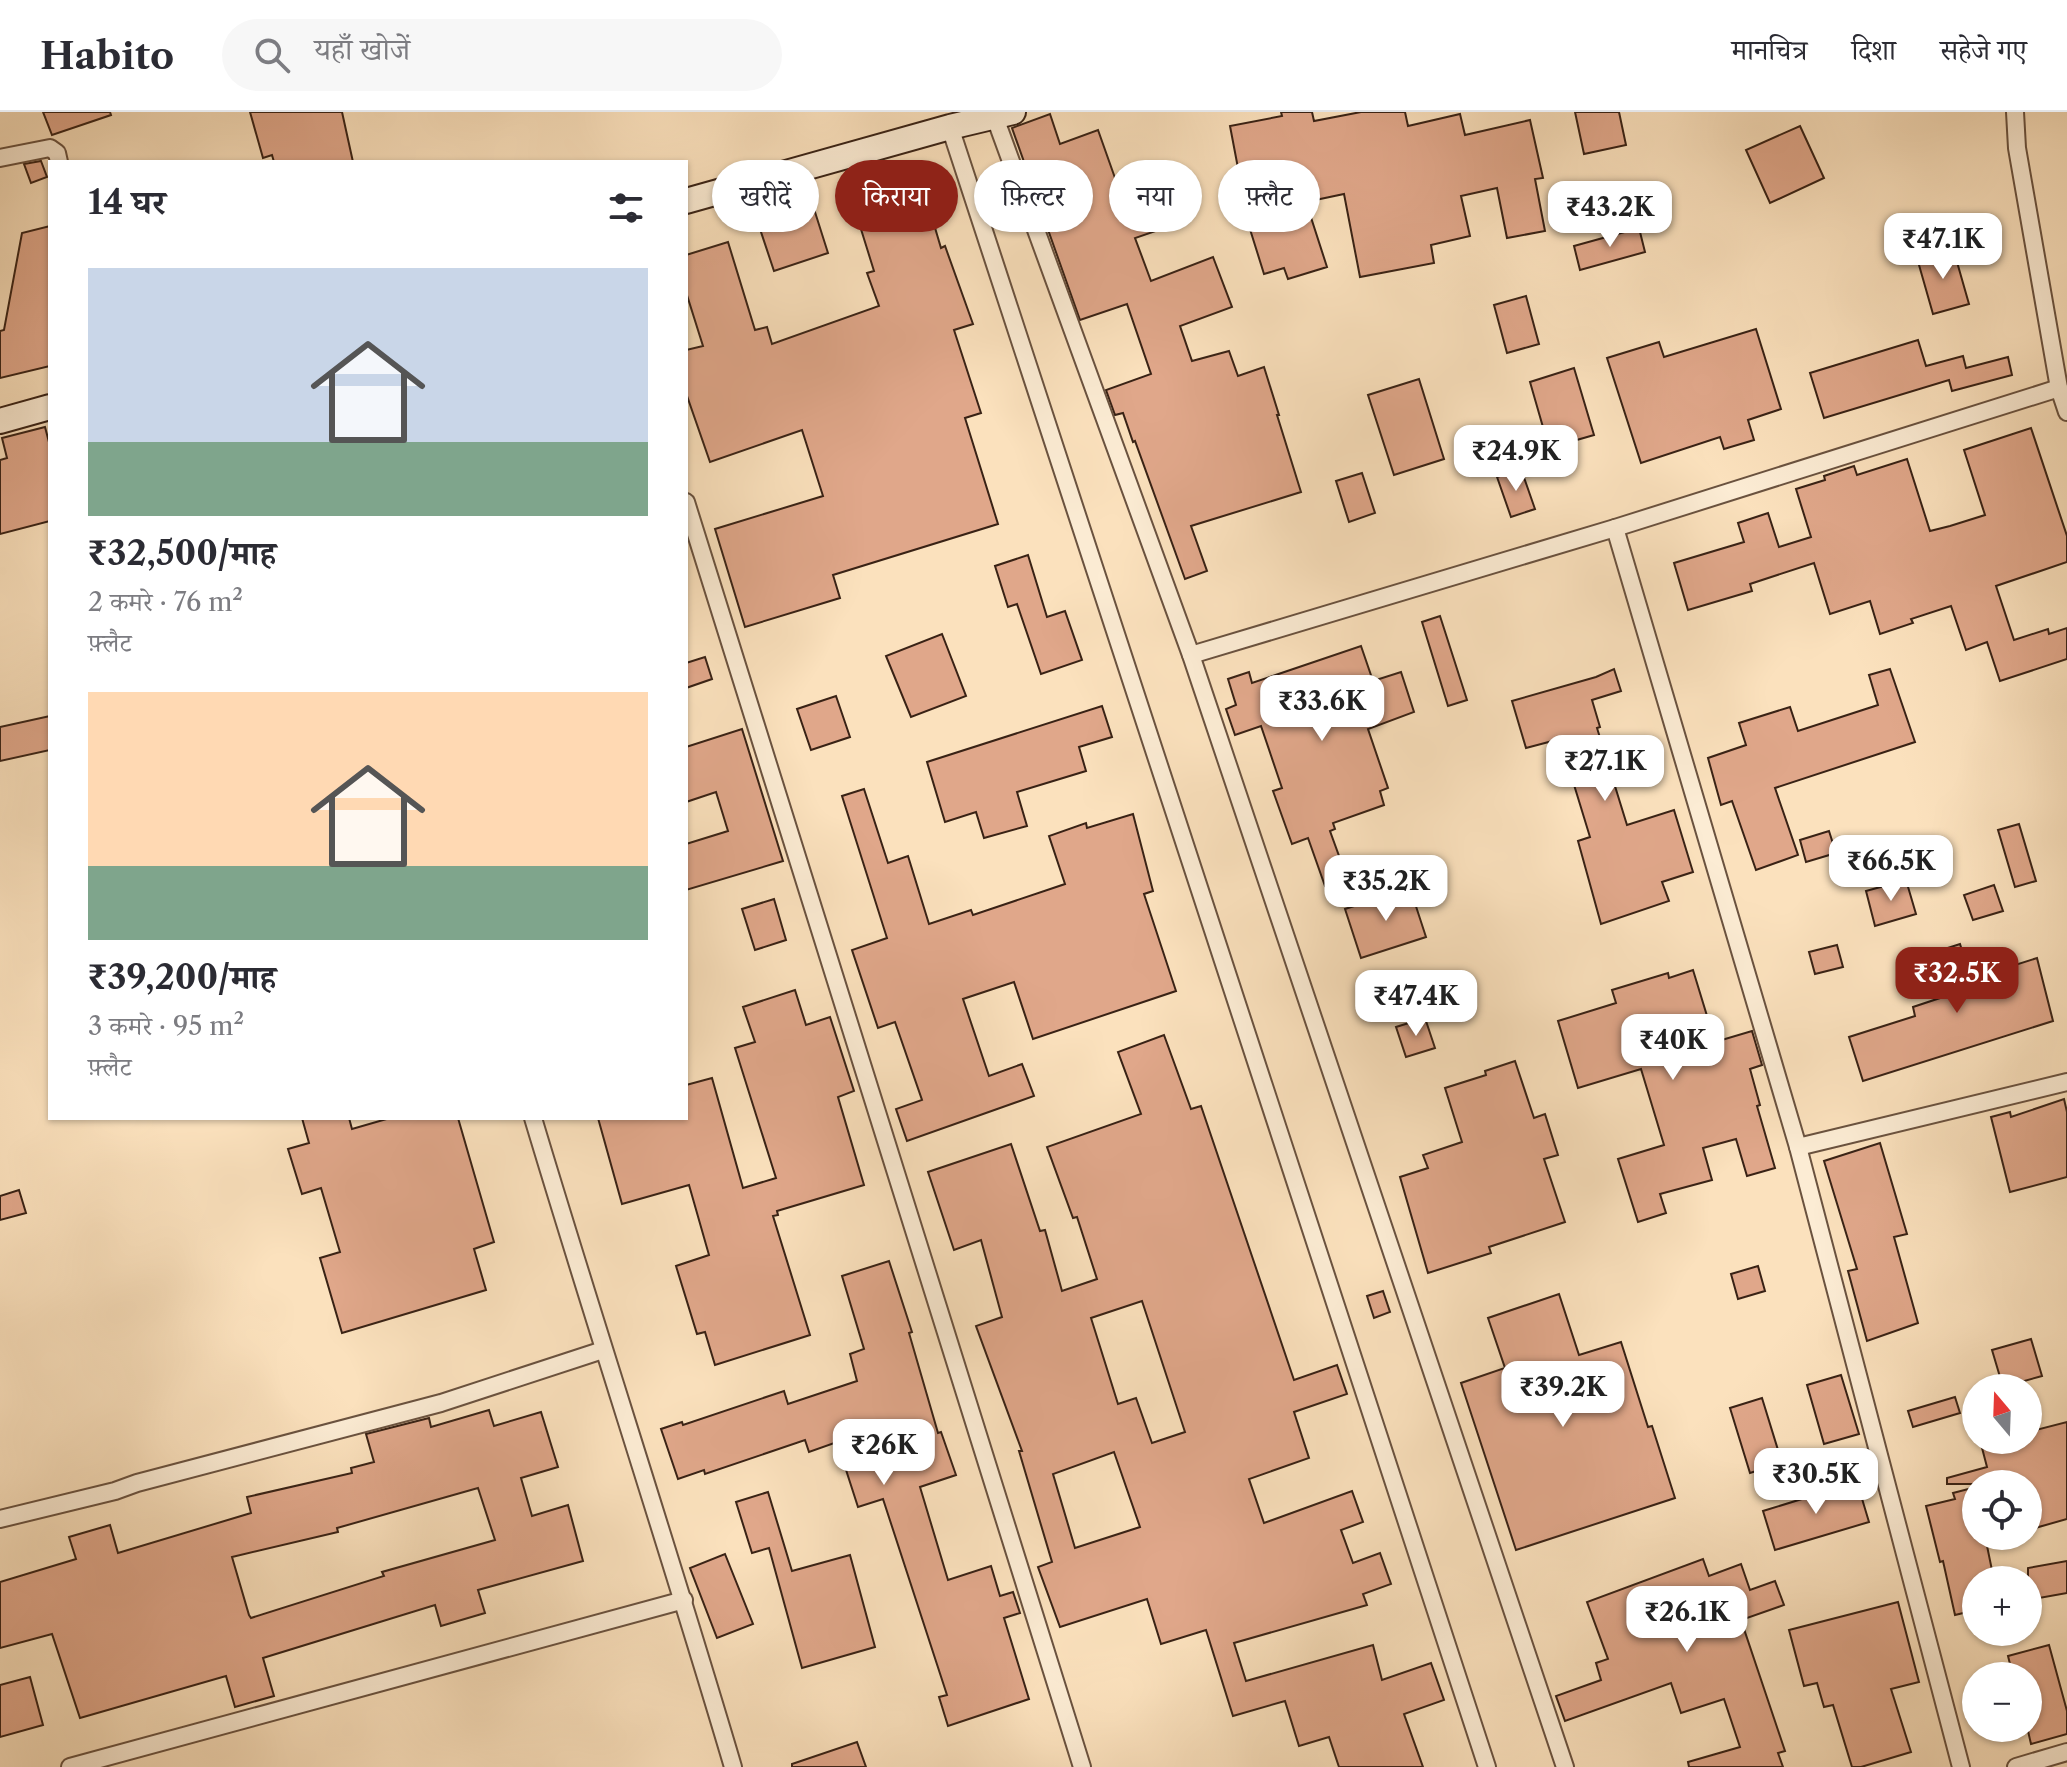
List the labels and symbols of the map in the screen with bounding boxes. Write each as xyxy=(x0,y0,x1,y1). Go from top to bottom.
pin: ₹43.2K xyxy=(1545,181,1675,249)
pin: ₹47.1K xyxy=(1878,213,2008,281)
pin: ₹24.9K xyxy=(1451,425,1581,493)
pin: ₹33.6K xyxy=(1257,675,1387,743)
pin: ₹27.1K xyxy=(1540,735,1670,803)
pin: ₹66.5K xyxy=(1826,835,1956,903)
pin: ₹35.2K xyxy=(1321,855,1451,923)
pin: ₹32.5K xyxy=(1892,947,2022,1015)
pin: ₹47.4K xyxy=(1351,970,1481,1038)
pin: ₹40K xyxy=(1626,1014,1720,1082)
pin: ₹39.2K xyxy=(1498,1361,1628,1429)
north arrow xyxy=(1962,1374,2042,1454)
pin: ₹26K xyxy=(837,1419,931,1487)
pin: ₹30.5K xyxy=(1751,1448,1881,1516)
pin: ₹26.1K xyxy=(1622,1586,1752,1654)

